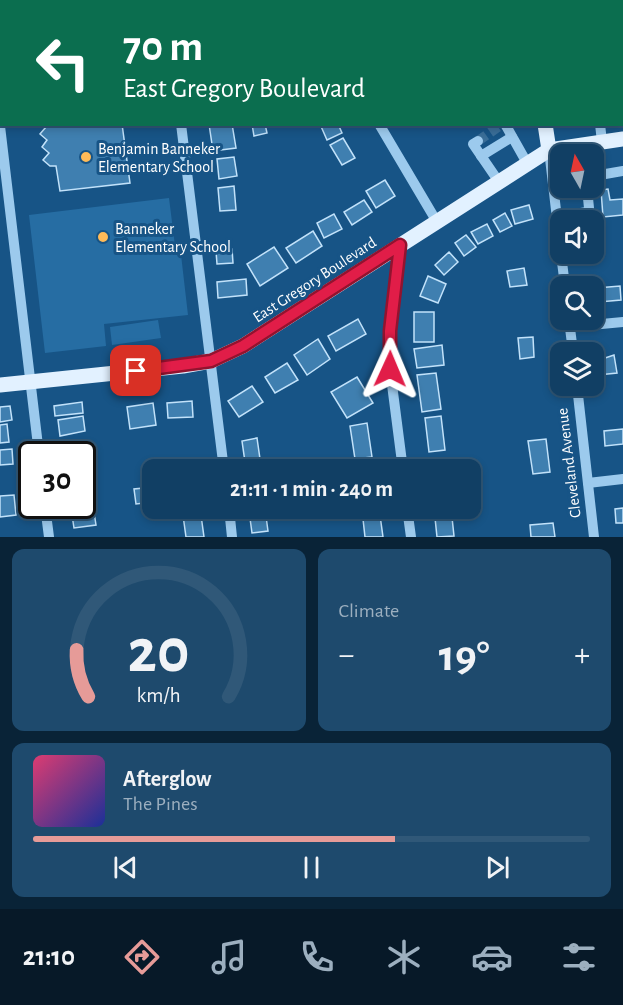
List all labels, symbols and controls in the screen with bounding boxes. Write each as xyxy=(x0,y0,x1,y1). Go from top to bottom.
icon: left xyxy=(24,24,102,102)
text: 70 m xyxy=(123,26,203,68)
text: East Gregory Boulevard xyxy=(123,75,365,102)
place label: Benjamin Banneker Elementary School xyxy=(98,141,221,176)
north arrow xyxy=(550,144,604,198)
map controls xyxy=(550,144,604,396)
marker: Benjamin Banneker Elementary School xyxy=(79,150,93,164)
button: sound xyxy=(550,210,604,264)
place label: Banneker Elementary School xyxy=(115,221,231,256)
marker: Banneker Elementary School xyxy=(96,230,110,244)
street label: East Gregory Boulevard xyxy=(250,234,380,326)
button: search xyxy=(550,276,604,330)
position arrow xyxy=(358,337,422,401)
button: layers xyxy=(550,342,604,396)
pin xyxy=(110,345,161,396)
icon: arrive xyxy=(119,354,152,387)
street label: Cleveland Avenue xyxy=(554,407,584,519)
speed limit sign: 30 xyxy=(18,441,96,519)
text: 21:11 · 1 min · 240 m xyxy=(230,478,393,500)
text: Climate xyxy=(339,601,399,621)
text: 20 xyxy=(128,621,190,683)
text: 19° xyxy=(439,634,490,679)
text: − xyxy=(339,639,354,672)
text: + xyxy=(574,639,590,672)
text: km/h xyxy=(137,685,181,706)
text: Afterglow xyxy=(123,768,211,790)
text: The Pines xyxy=(123,794,198,814)
icon: previous xyxy=(109,851,142,884)
icon: pause xyxy=(295,851,328,884)
icon: next xyxy=(481,851,514,884)
icon: directions xyxy=(121,936,163,978)
icon: music xyxy=(208,936,250,978)
icon: phone xyxy=(296,936,338,978)
icon: climate xyxy=(383,936,425,978)
icon: car xyxy=(471,936,513,978)
icon: filters xyxy=(558,936,600,978)
text: 21:10 xyxy=(23,943,75,970)

